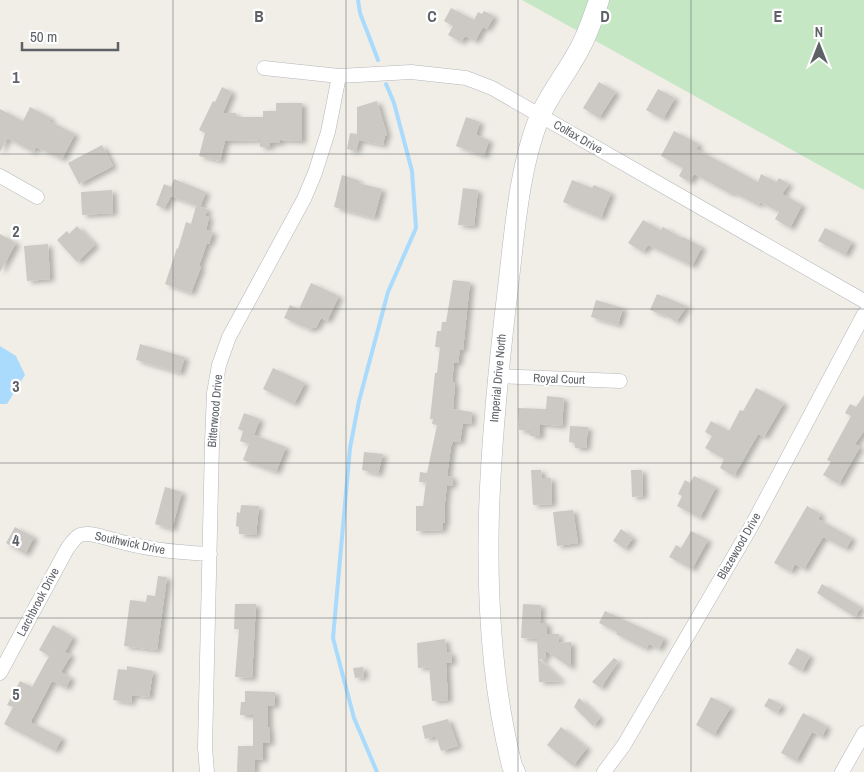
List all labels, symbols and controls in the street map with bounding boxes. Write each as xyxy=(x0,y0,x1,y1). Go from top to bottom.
text: B xyxy=(254,5,264,27)
text: C xyxy=(427,5,437,27)
text: D xyxy=(600,5,610,27)
text: E xyxy=(774,5,783,27)
scale bar xyxy=(22,20,119,52)
north arrow xyxy=(794,20,844,70)
text: N xyxy=(815,23,823,41)
text: 50 m xyxy=(30,26,57,47)
text: 1 xyxy=(12,66,20,88)
street label: Colfax Drive xyxy=(551,117,605,157)
text: 2 xyxy=(12,220,20,242)
street label: Imperial Drive North xyxy=(486,333,510,423)
street label: Royal Court xyxy=(533,370,585,388)
street label: Bitterwood Drive xyxy=(204,374,226,448)
text: 3 xyxy=(12,375,20,397)
street label: Blazewood Drive xyxy=(713,510,765,582)
street label: Southwick Drive xyxy=(93,528,167,558)
text: 4 xyxy=(12,529,20,551)
street label: Larchbrook Drive xyxy=(13,565,63,639)
text: 5 xyxy=(12,683,20,705)

